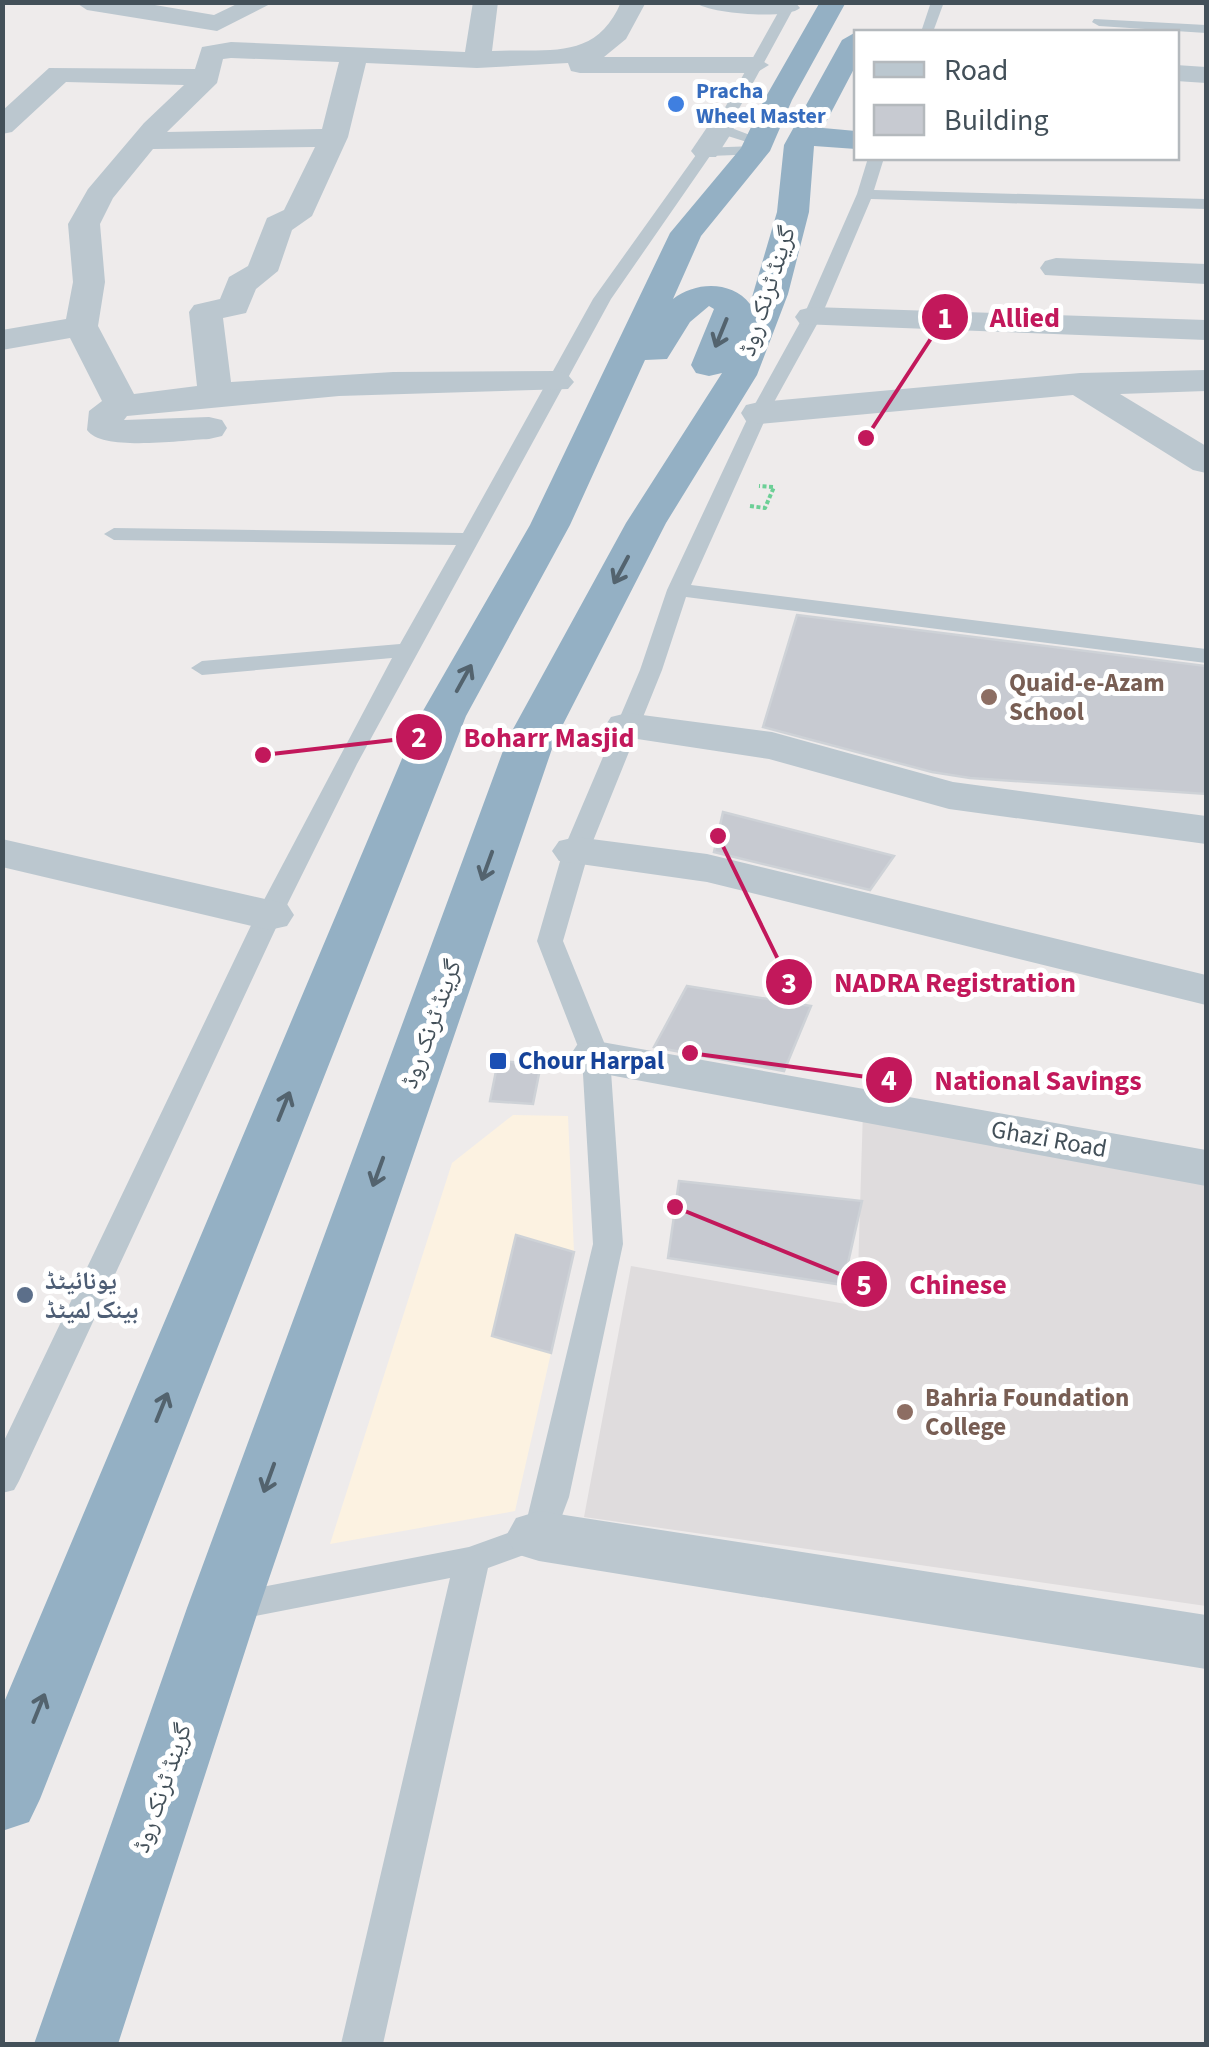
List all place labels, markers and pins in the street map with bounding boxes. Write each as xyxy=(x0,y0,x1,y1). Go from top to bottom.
place label: Pracha Wheel Master xyxy=(696,75,826,132)
marker: Pracha Wheel Master xyxy=(665,93,687,115)
callout: Allied xyxy=(920,288,1080,346)
place label: Quaid-e-Azam School xyxy=(1009,665,1165,730)
marker: Quaid-e-Azam School xyxy=(978,686,1000,708)
callout: Boharr Masjid xyxy=(394,708,655,766)
callout: NADRA Registration xyxy=(764,953,1096,1011)
place label: Chour Harpal xyxy=(518,1043,664,1079)
marker: Chour Harpal xyxy=(487,1050,509,1072)
callout: National Savings xyxy=(864,1051,1162,1109)
callout: Chinese xyxy=(839,1255,1026,1313)
place label: یونائیٹڈ بینک لمیٹڈ xyxy=(45,1263,138,1328)
marker: یونائیٹڈ بینک لمیٹڈ xyxy=(14,1284,36,1306)
place label: Bahria Foundation College xyxy=(925,1380,1129,1445)
marker: Bahria Foundation College xyxy=(894,1401,916,1423)

